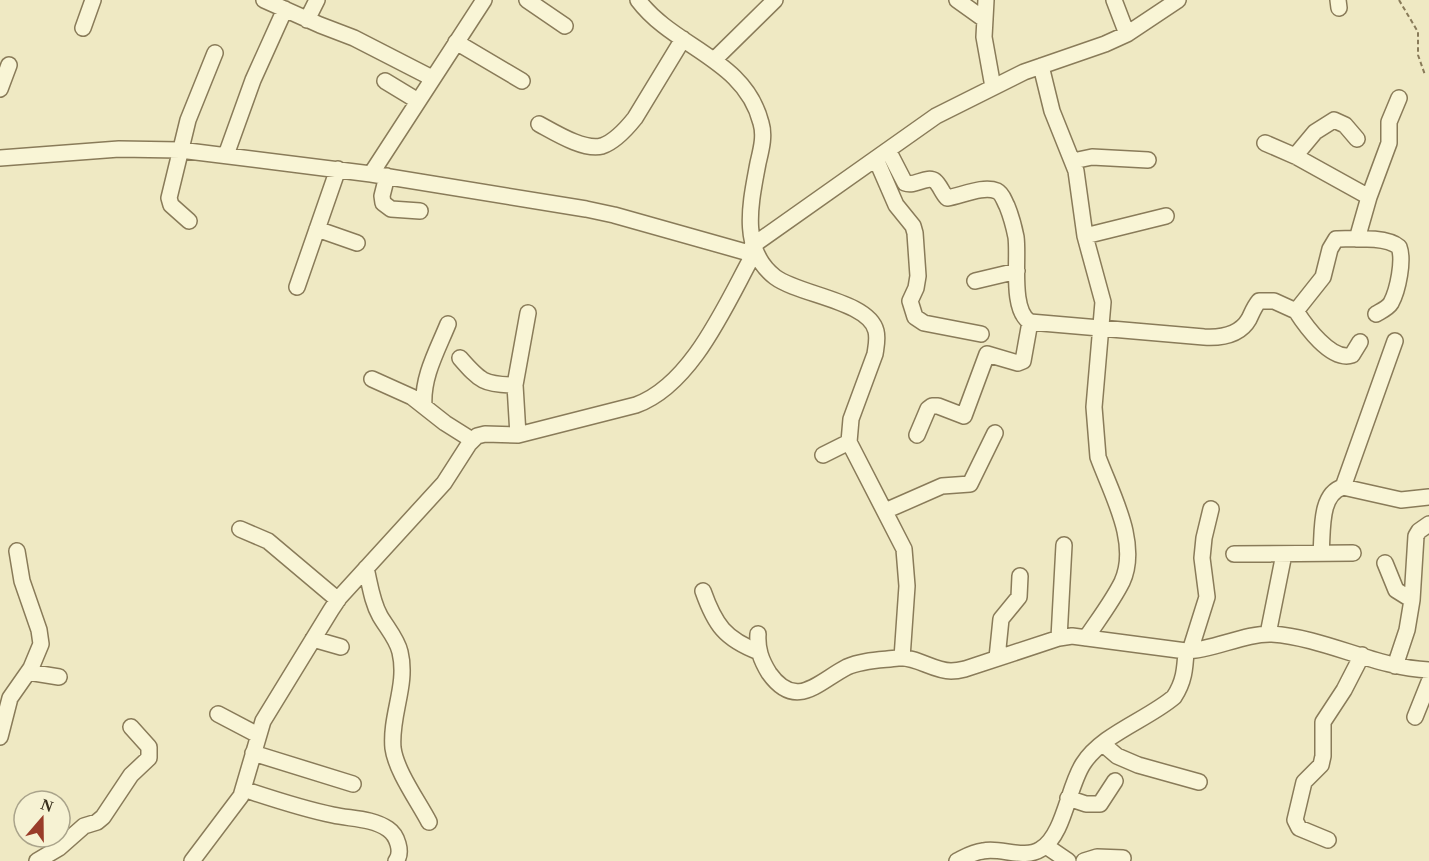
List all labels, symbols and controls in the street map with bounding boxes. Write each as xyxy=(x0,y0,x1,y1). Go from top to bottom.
north arrow xyxy=(12,789,72,849)
text: N xyxy=(39,795,56,815)

